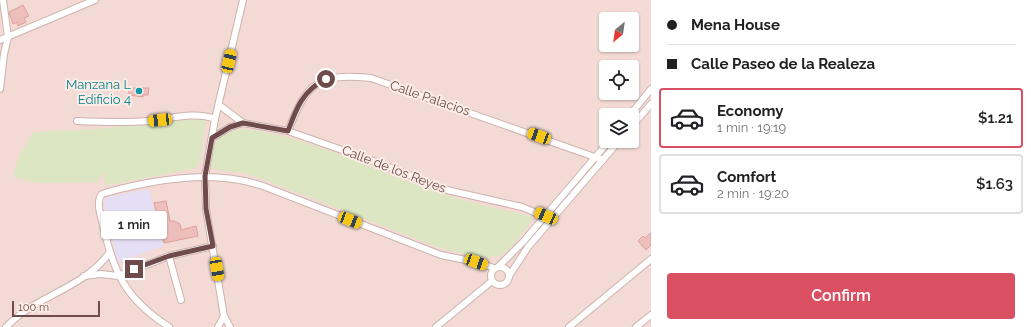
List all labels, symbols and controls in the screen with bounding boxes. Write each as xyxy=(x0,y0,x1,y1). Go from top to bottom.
north arrow xyxy=(599,12,639,52)
map controls xyxy=(599,12,639,148)
text: Mena House xyxy=(691,16,780,34)
car xyxy=(220,48,238,74)
text: Calle Paseo de la Realeza xyxy=(691,55,875,73)
button: locate xyxy=(599,60,639,100)
route start xyxy=(317,70,335,88)
place label: Manzana L Edificio 4 xyxy=(66,77,131,107)
street label: Calle Palacios xyxy=(388,77,472,119)
marker: Manzana L Edificio 4 xyxy=(134,86,144,96)
icon: car xyxy=(669,100,705,136)
text: Economy xyxy=(717,102,784,120)
button: layers xyxy=(599,108,639,148)
text: $1.21 xyxy=(978,109,1013,127)
car xyxy=(147,113,173,127)
text: 1 min · 19:19 xyxy=(717,120,786,135)
car xyxy=(526,126,552,146)
street label: Calle de los Reyes xyxy=(340,142,448,196)
icon: car xyxy=(669,166,705,202)
text: Comfort xyxy=(717,168,776,186)
text: $1.63 xyxy=(976,175,1013,193)
text: 2 min · 19:20 xyxy=(717,186,789,201)
car xyxy=(533,206,559,226)
car xyxy=(337,210,363,230)
callout: 1 min xyxy=(101,211,167,239)
text: 1 min xyxy=(118,217,150,232)
car xyxy=(463,252,489,272)
car xyxy=(209,256,225,282)
route end xyxy=(125,260,143,278)
button: Confirm xyxy=(667,273,1015,319)
scale bar xyxy=(12,299,100,318)
text: 100 m xyxy=(18,301,49,314)

